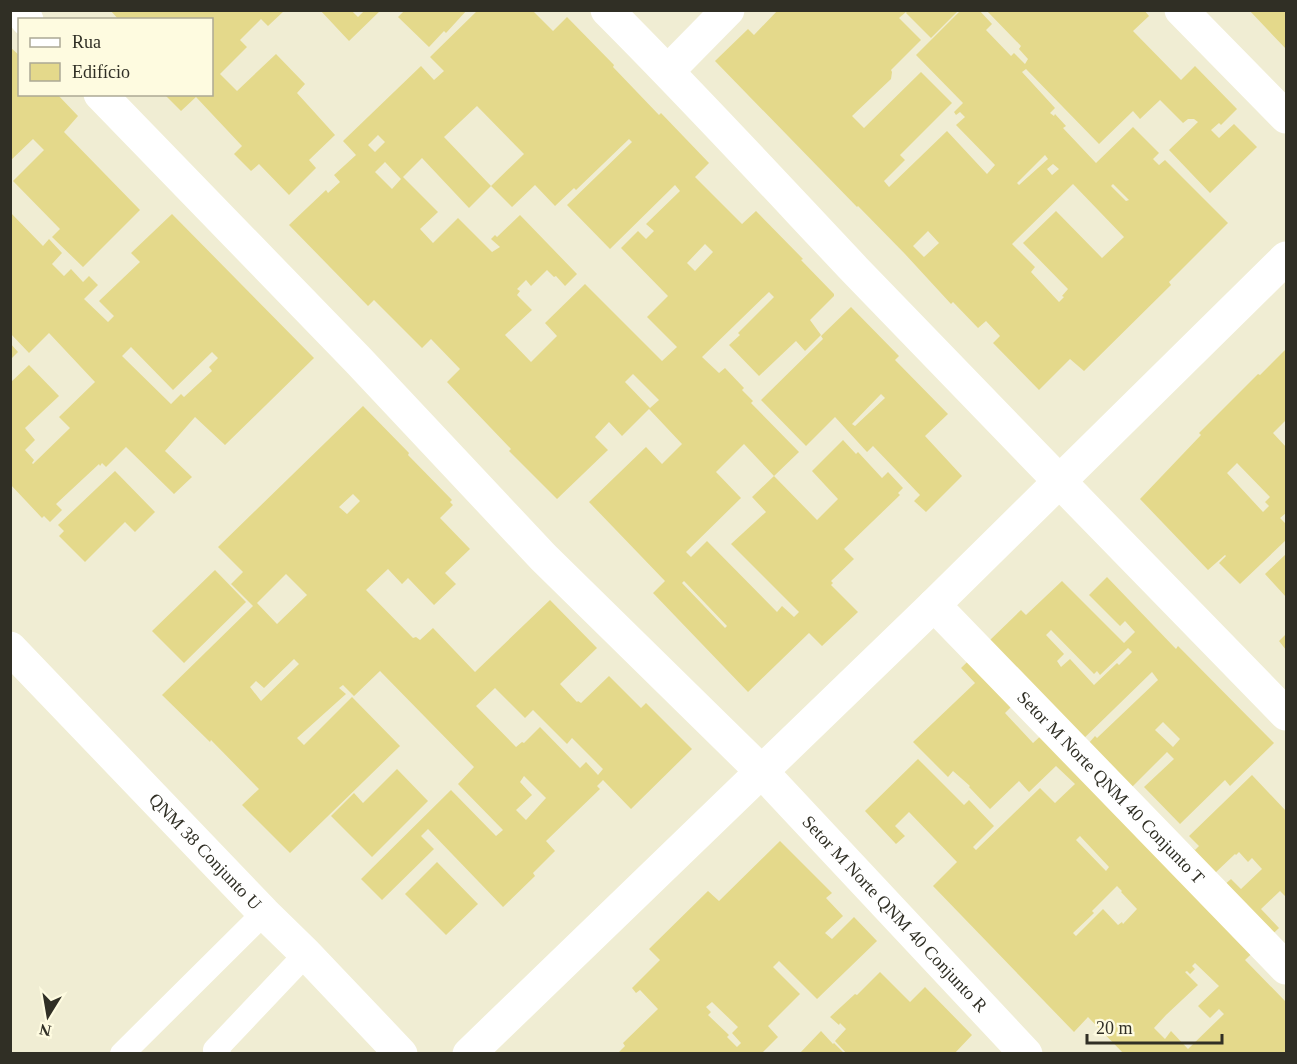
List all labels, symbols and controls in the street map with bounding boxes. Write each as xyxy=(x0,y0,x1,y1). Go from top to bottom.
legend xyxy=(18,18,213,96)
text: Rua xyxy=(72,32,101,52)
text: Edifício xyxy=(72,62,130,82)
street label: Setor M Norte QNM 40 Conjunto T xyxy=(1013,687,1208,888)
street label: QNM 38 Conjunto U xyxy=(145,789,265,914)
street label: Setor M Norte QNM 40 Conjunto R xyxy=(798,812,991,1016)
north arrow xyxy=(18,986,78,1046)
scale bar xyxy=(1087,1007,1222,1045)
text: 20 m xyxy=(1096,1018,1133,1038)
text: N xyxy=(38,1021,53,1040)

